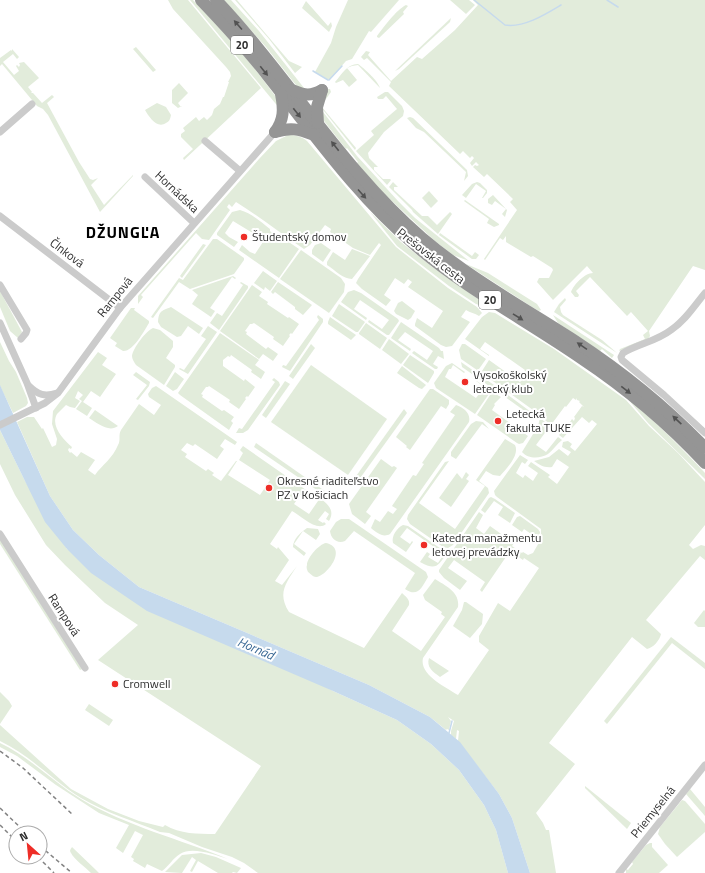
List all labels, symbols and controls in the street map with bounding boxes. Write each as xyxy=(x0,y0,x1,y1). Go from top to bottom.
one-way arrow xyxy=(234,20,243,30)
road number: 20 xyxy=(231,36,253,54)
one-way arrow xyxy=(260,66,269,77)
one-way arrow xyxy=(292,108,301,119)
one-way arrow xyxy=(331,140,340,151)
street label: Hornádska xyxy=(151,166,204,217)
one-way arrow xyxy=(357,189,367,199)
district label: DŽUNGĽA xyxy=(86,220,160,244)
street label: Prešovská cesta xyxy=(393,223,469,288)
place label: Študentský domov xyxy=(252,227,347,246)
marker: Študentský domov xyxy=(239,232,249,242)
street label: Člnková xyxy=(46,233,89,272)
street label: Rampová xyxy=(92,272,137,321)
road number: 20 xyxy=(479,291,501,309)
one-way arrow xyxy=(512,314,524,321)
one-way arrow xyxy=(577,342,587,350)
place label: Vysokoškolský letecký klub xyxy=(473,365,547,398)
marker: Vysokoškolský letecký klub xyxy=(460,377,470,387)
one-way arrow xyxy=(620,386,631,394)
place label: Letecká fakulta TUKE xyxy=(506,404,572,437)
one-way arrow xyxy=(672,415,682,425)
marker: Letecká fakulta TUKE xyxy=(493,416,503,426)
place label: Okresné riaditeľstvo PZ v Košiciach xyxy=(277,471,379,504)
marker: Okresné riaditeľstvo PZ v Košiciach xyxy=(264,483,274,493)
place label: Katedra manažmentu letovej prevádzky xyxy=(432,528,541,561)
marker: Katedra manažmentu letovej prevádzky xyxy=(419,540,429,550)
street label: Rampová xyxy=(43,590,85,640)
water label: Hornád xyxy=(235,631,279,665)
place label: Cromwell xyxy=(123,674,171,693)
marker: Cromwell xyxy=(110,679,120,689)
street label: Priemyselná xyxy=(626,781,680,842)
north arrow xyxy=(8,825,48,865)
text: N xyxy=(16,827,30,845)

